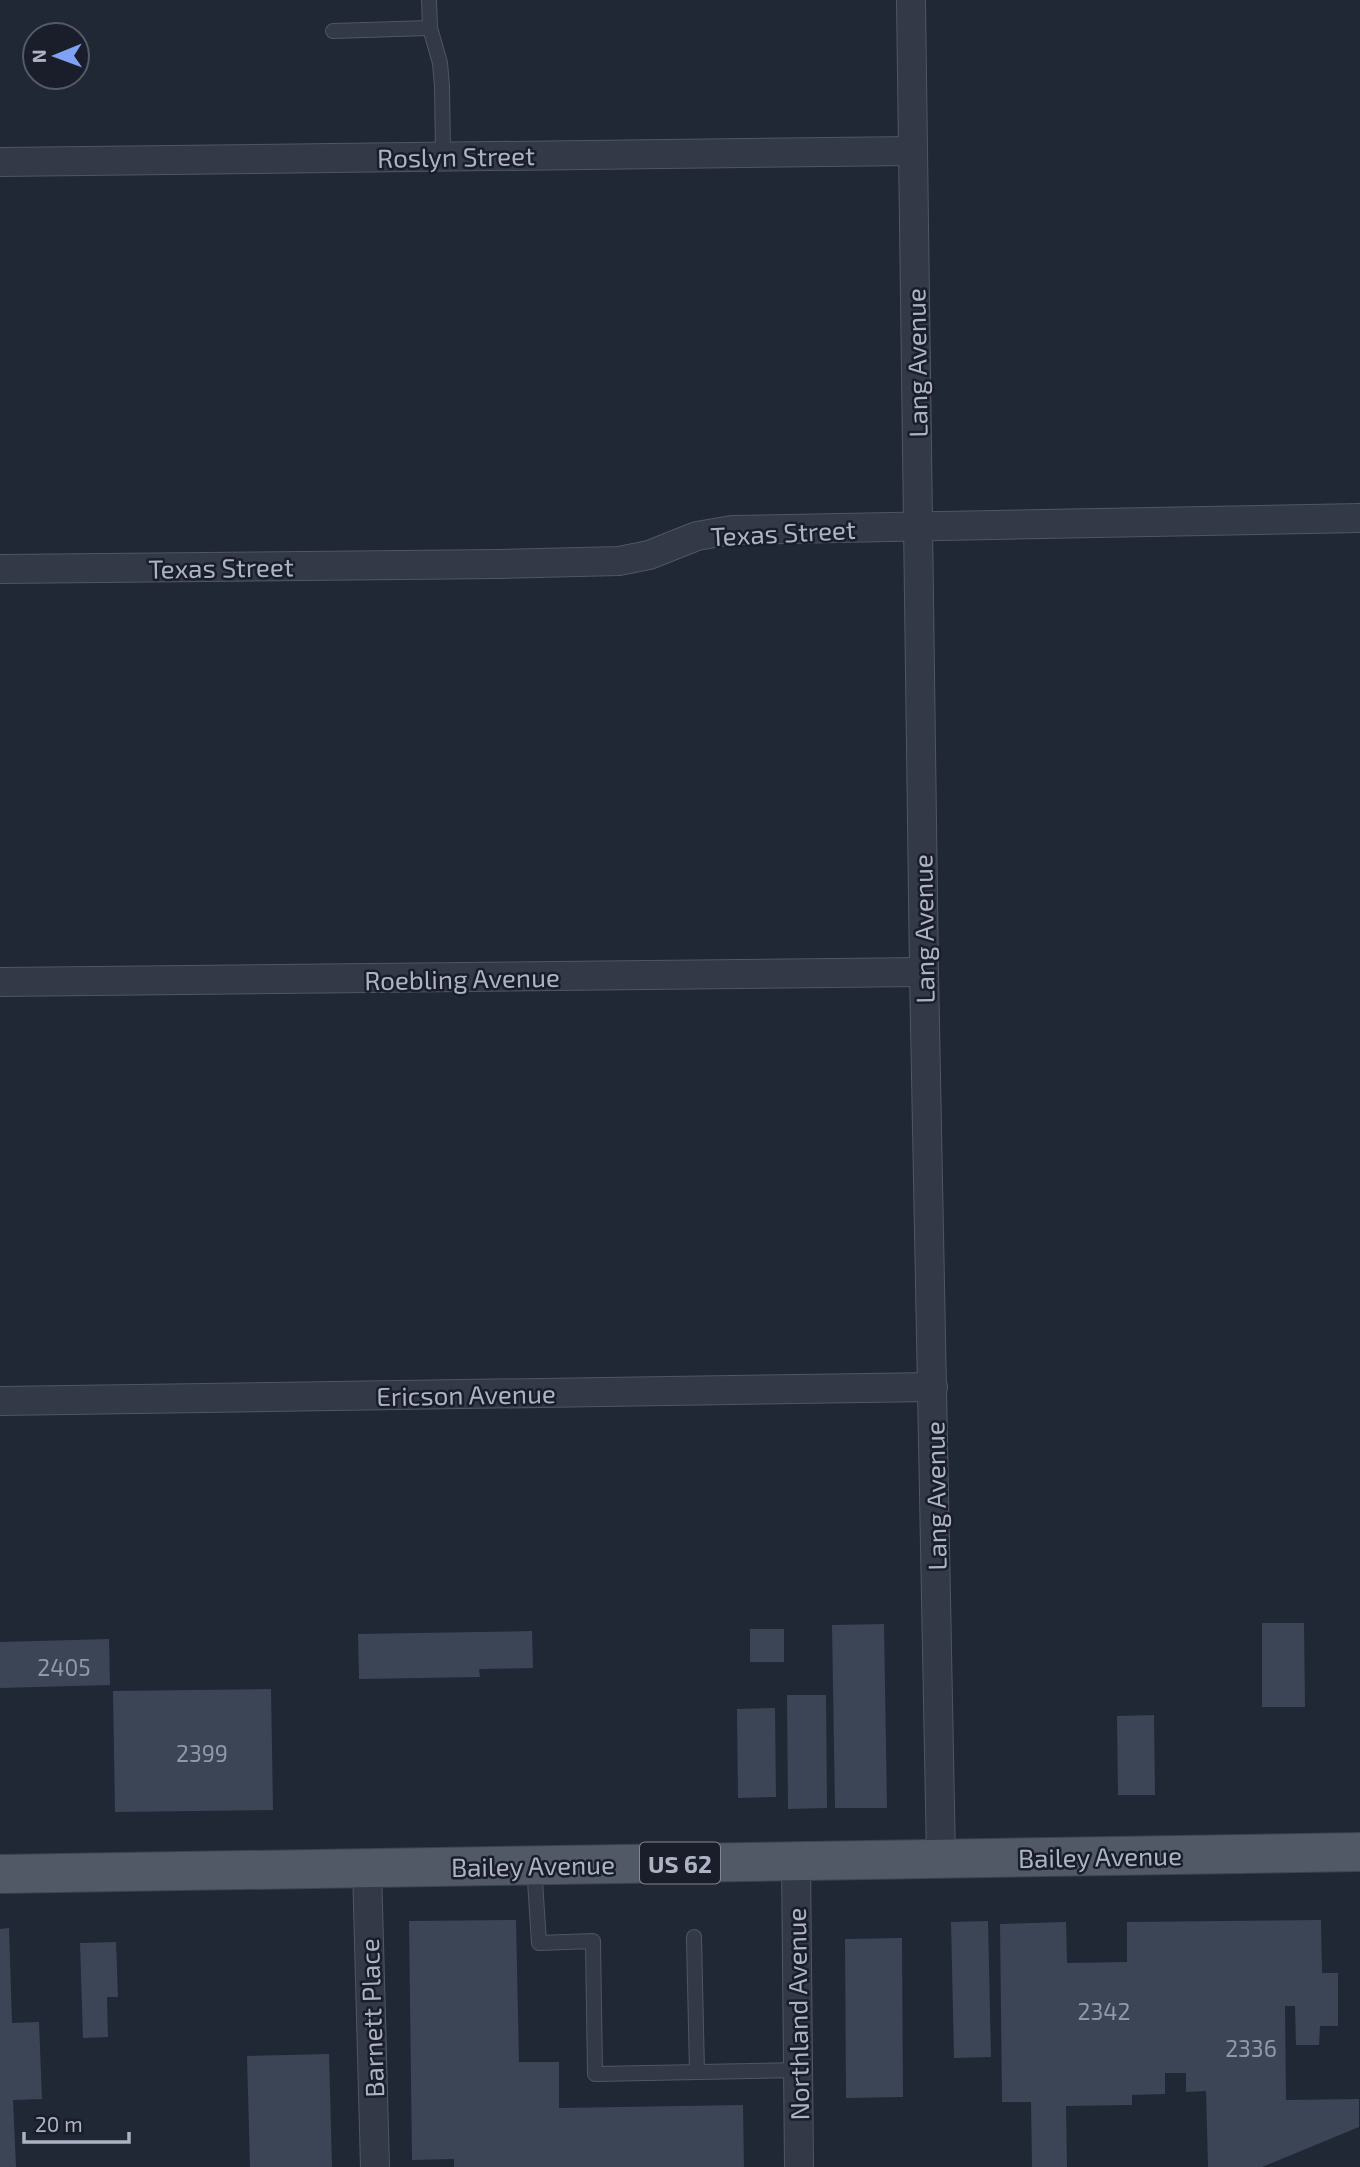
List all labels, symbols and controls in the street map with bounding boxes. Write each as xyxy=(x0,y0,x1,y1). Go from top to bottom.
north arrow xyxy=(21,21,91,91)
text: N xyxy=(27,49,50,63)
street label: Roslyn Street xyxy=(377,139,535,173)
street label: Lang Avenue xyxy=(899,288,933,438)
street label: Texas Street xyxy=(710,513,857,551)
street label: Texas Street xyxy=(148,550,294,584)
street label: Lang Avenue xyxy=(906,854,940,1004)
street label: Roebling Avenue xyxy=(364,961,560,995)
street label: Ericson Avenue xyxy=(376,1377,556,1411)
street label: Lang Avenue xyxy=(918,1421,952,1571)
house number: 2405 xyxy=(37,1653,91,1681)
house number: 2399 xyxy=(176,1739,228,1767)
street label: Bailey Avenue xyxy=(1018,1839,1182,1873)
road number: US 62 xyxy=(640,1842,720,1884)
street label: Bailey Avenue xyxy=(451,1848,615,1882)
street label: Northland Avenue xyxy=(780,1907,814,2121)
street label: Barnett Place xyxy=(353,1938,389,2098)
house number: 2342 xyxy=(1078,1997,1130,2025)
house number: 2336 xyxy=(1225,2034,1277,2062)
scale bar xyxy=(24,2100,130,2144)
text: 20 m xyxy=(35,2111,83,2136)

